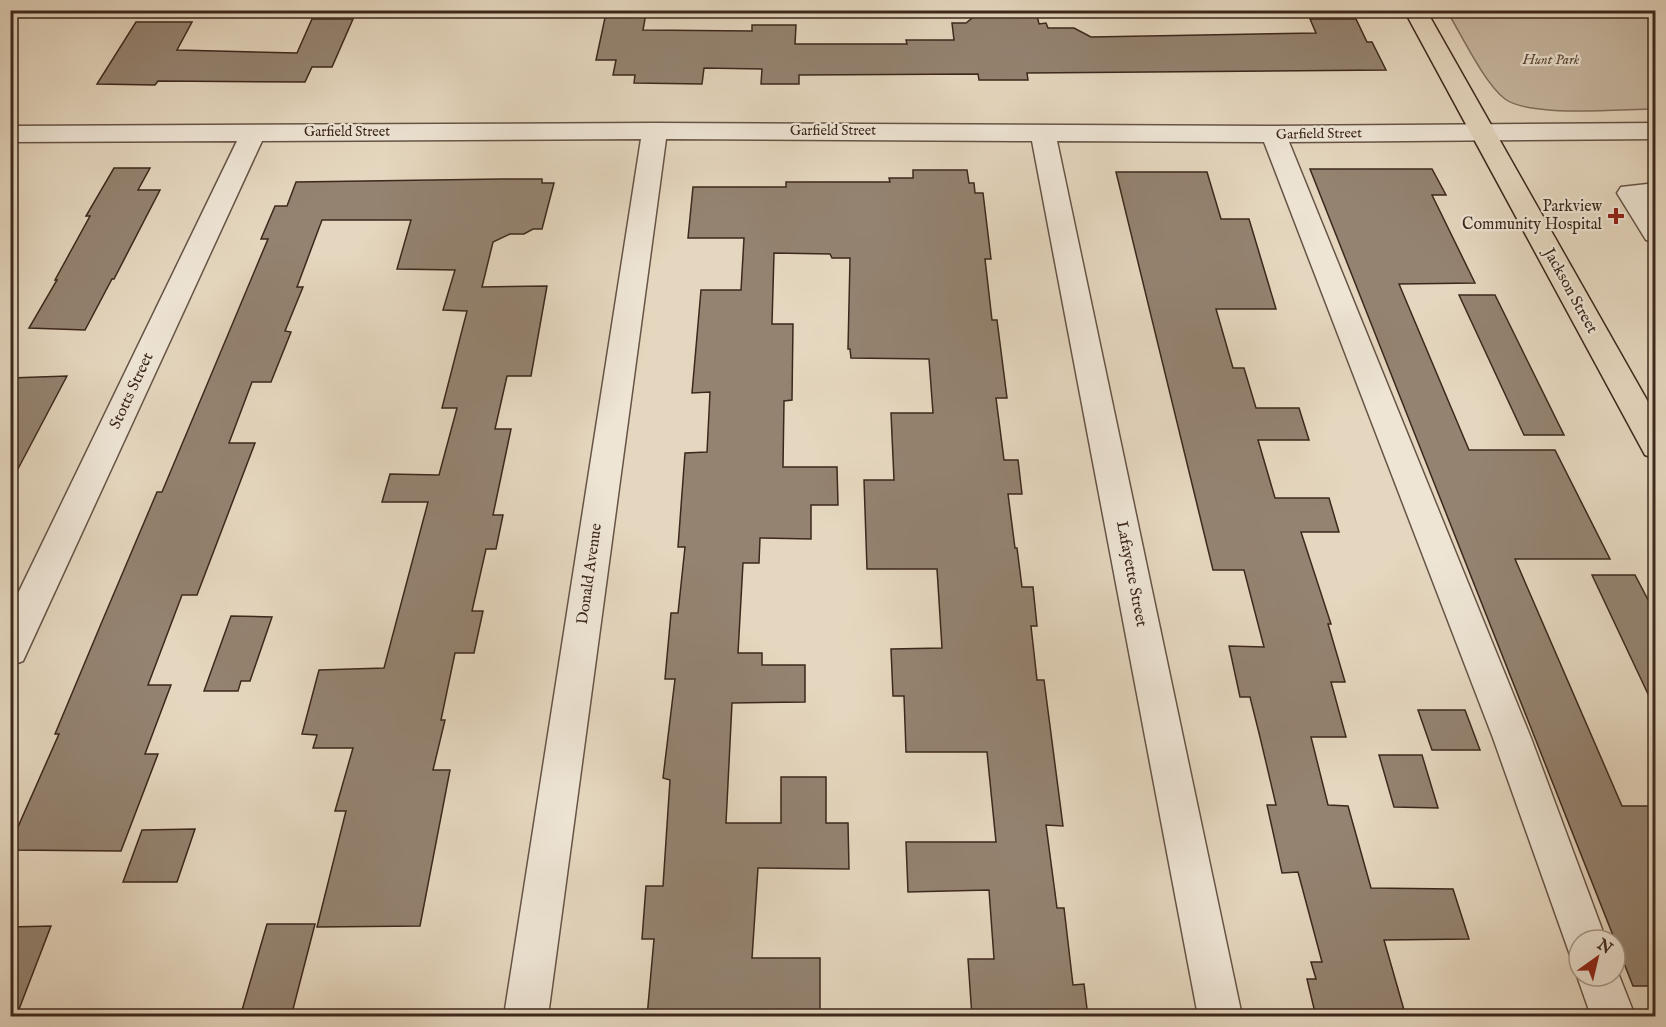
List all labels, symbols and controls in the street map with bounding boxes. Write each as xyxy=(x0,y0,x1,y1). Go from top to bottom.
park label: Hunt Park xyxy=(1522,51,1580,69)
street label: Garfield Street xyxy=(790,122,876,140)
street label: Garfield Street xyxy=(304,123,390,141)
street label: Garfield Street xyxy=(1276,124,1362,144)
place label: Parkview Community Hospital xyxy=(1462,197,1603,235)
marker: Parkview Community Hospital xyxy=(1607,207,1625,225)
street label: Jackson Street xyxy=(1537,243,1602,338)
street label: Stotts Street xyxy=(106,349,159,432)
street label: Lafayette Street xyxy=(1111,519,1151,629)
street label: Donald Avenue xyxy=(573,522,607,626)
north arrow xyxy=(1567,928,1627,988)
text: N xyxy=(1592,935,1616,959)

